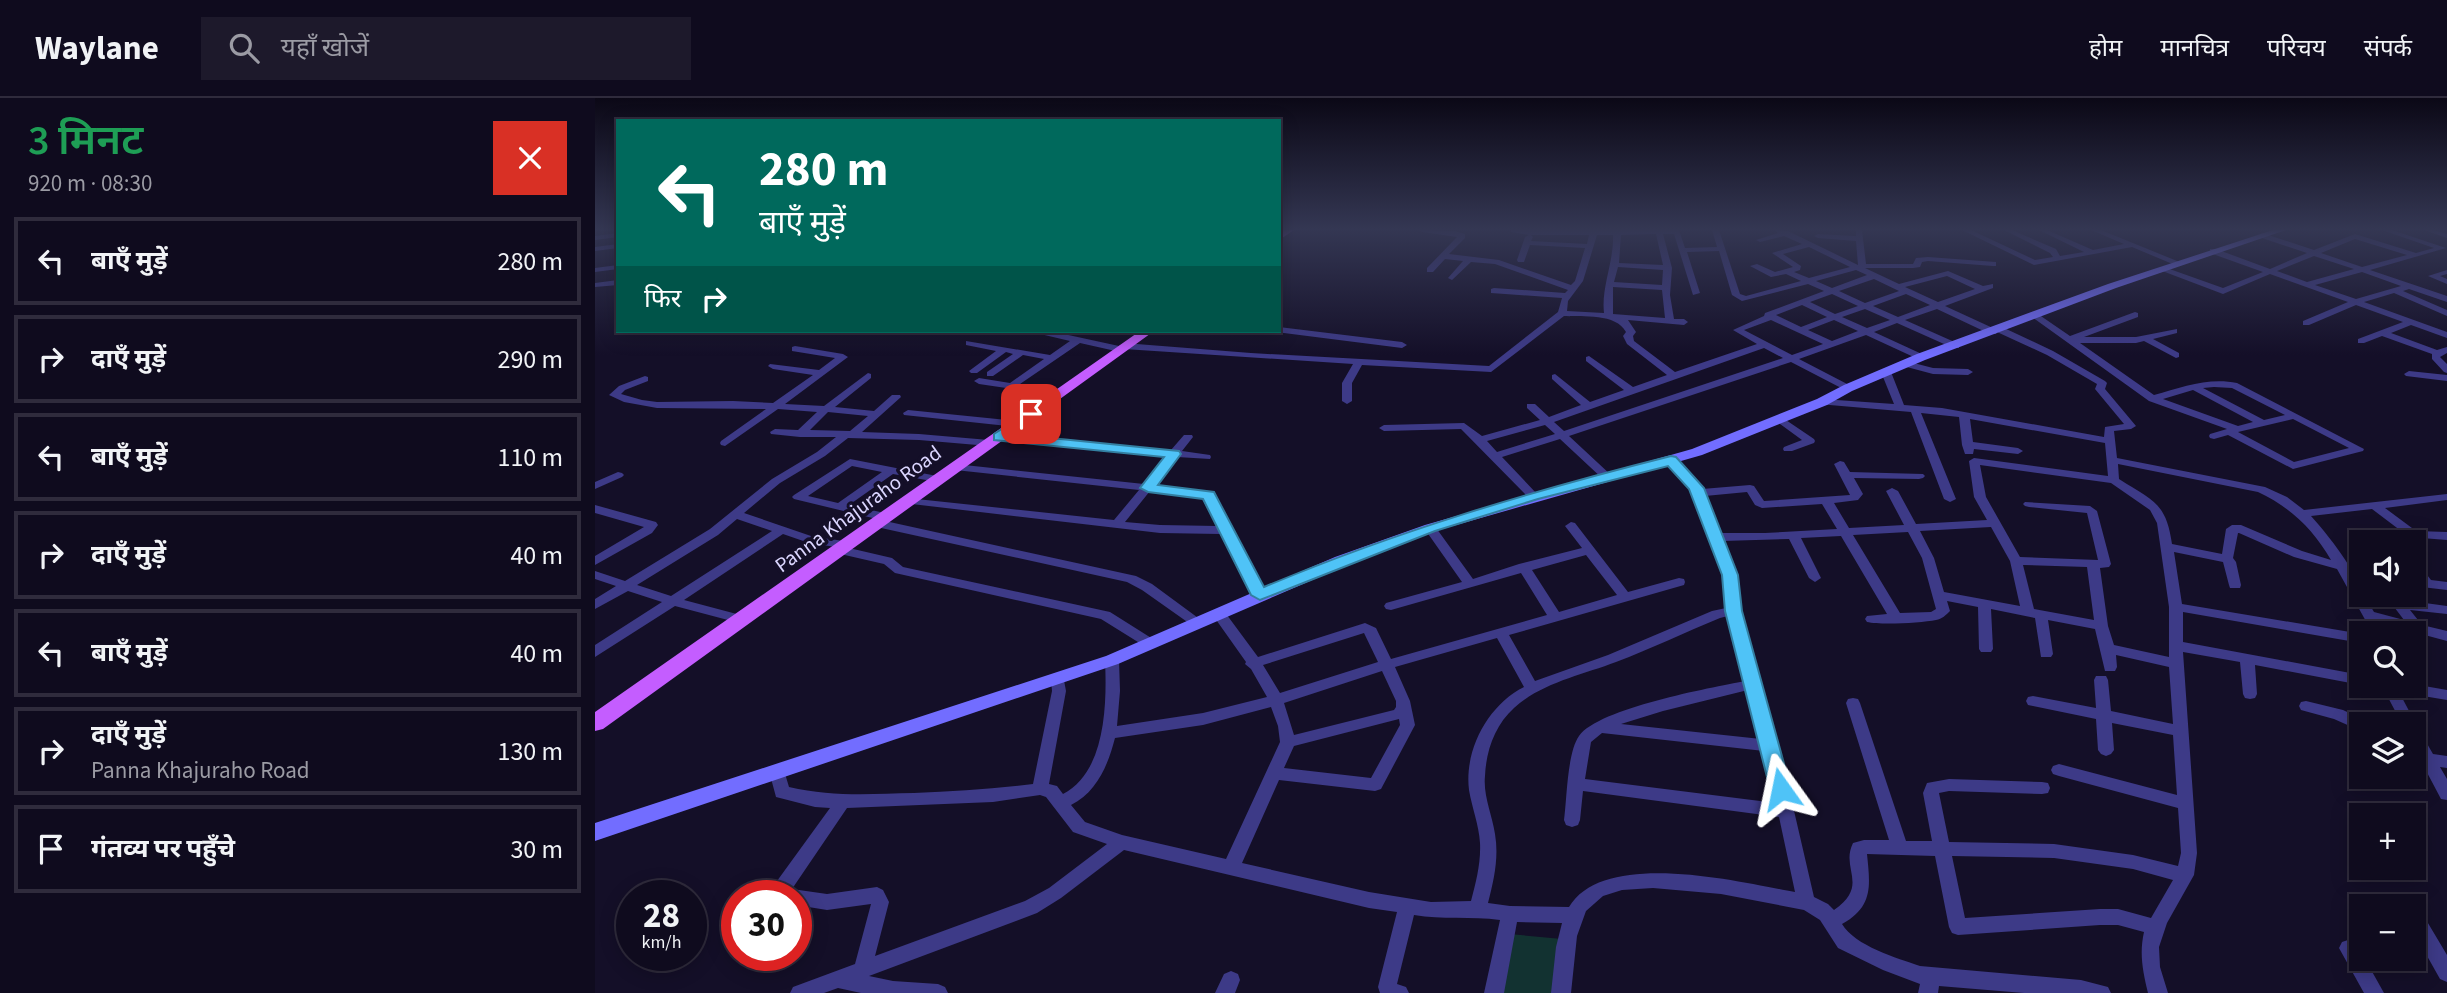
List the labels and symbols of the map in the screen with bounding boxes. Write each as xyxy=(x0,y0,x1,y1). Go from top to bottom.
pin xyxy=(1001,384,1061,444)
street label: Panna Khajuraho Road xyxy=(768,438,948,580)
position arrow xyxy=(1744,752,1818,826)
speed limit sign: 30 xyxy=(721,880,812,971)

